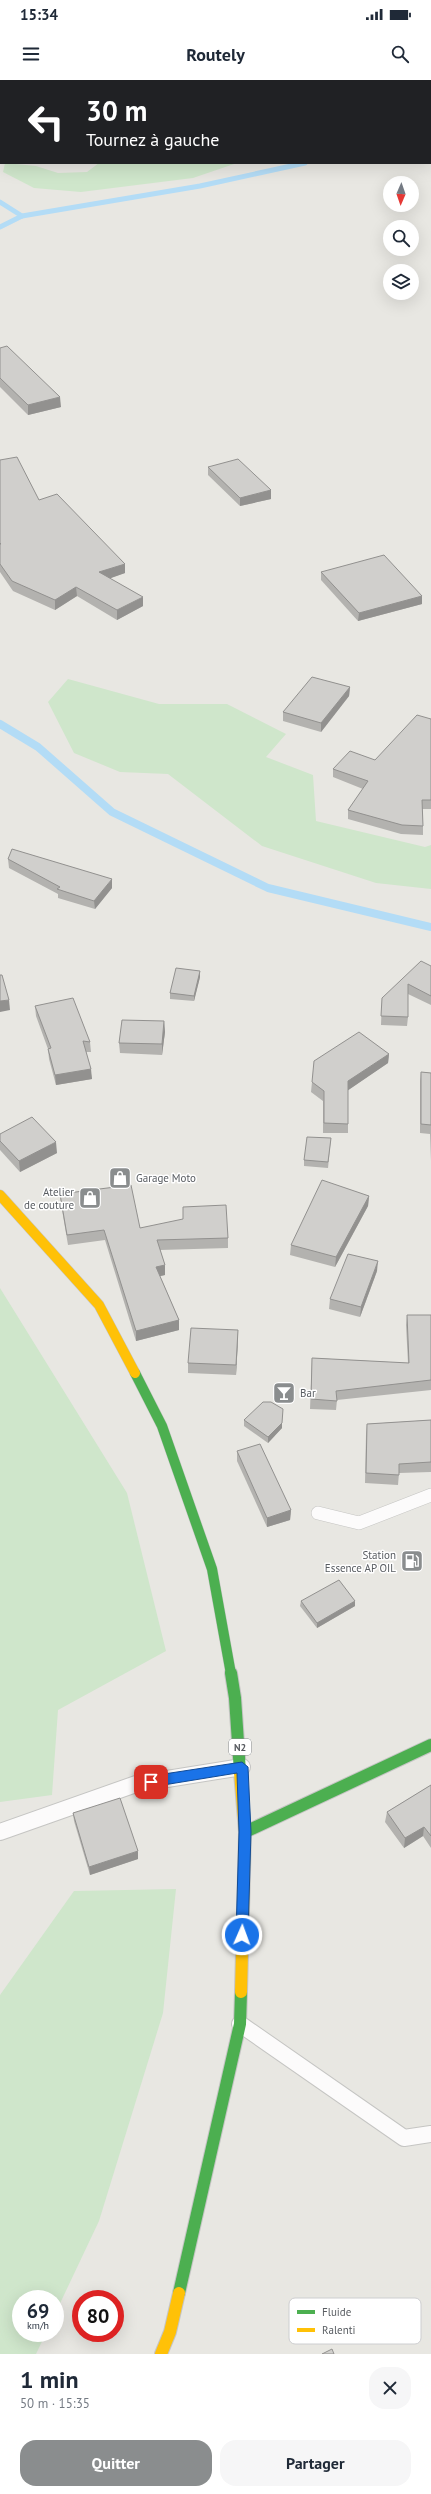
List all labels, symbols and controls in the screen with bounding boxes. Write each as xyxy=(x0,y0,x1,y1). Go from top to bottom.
text: 15:34 xyxy=(20,5,58,24)
icon: menu xyxy=(20,43,42,65)
text: Routely xyxy=(186,43,245,66)
icon: search xyxy=(389,43,411,65)
text: 30 m xyxy=(86,92,147,129)
icon: left xyxy=(20,96,72,148)
text: Tournez à gauche xyxy=(86,128,219,151)
north arrow xyxy=(383,176,419,212)
map controls xyxy=(383,176,419,300)
button: search xyxy=(383,220,419,256)
button: layers xyxy=(383,264,419,300)
shop icon: Garage Moto xyxy=(107,1165,133,1191)
place label: Garage Moto xyxy=(136,1171,196,1185)
place label: Atelier de couture xyxy=(24,1185,74,1212)
shop icon: Atelier de couture xyxy=(77,1185,103,1211)
bar icon: Bar xyxy=(271,1380,297,1406)
place label: Bar xyxy=(300,1386,316,1400)
place label: Station Essence AP OIL xyxy=(325,1548,396,1575)
fuel station icon: Station Essence AP OIL xyxy=(399,1548,425,1574)
road number: N2 xyxy=(229,1739,251,1755)
pin xyxy=(134,1765,168,1799)
icon: arrive xyxy=(140,1771,162,1793)
position arrow xyxy=(221,1914,263,1956)
speed limit sign: 80 xyxy=(72,2290,124,2342)
text: 69 xyxy=(27,2298,49,2324)
legend xyxy=(289,2298,421,2344)
text: Fluide xyxy=(322,2305,352,2319)
text: km/h xyxy=(27,2319,49,2332)
text: Ralenti xyxy=(322,2323,355,2337)
text: 1 min xyxy=(20,2364,79,2395)
button: close xyxy=(369,2367,411,2409)
text: 50 m · 15:35 xyxy=(20,2395,90,2412)
button: Quitter xyxy=(20,2440,212,2486)
button: Partager xyxy=(220,2440,411,2486)

